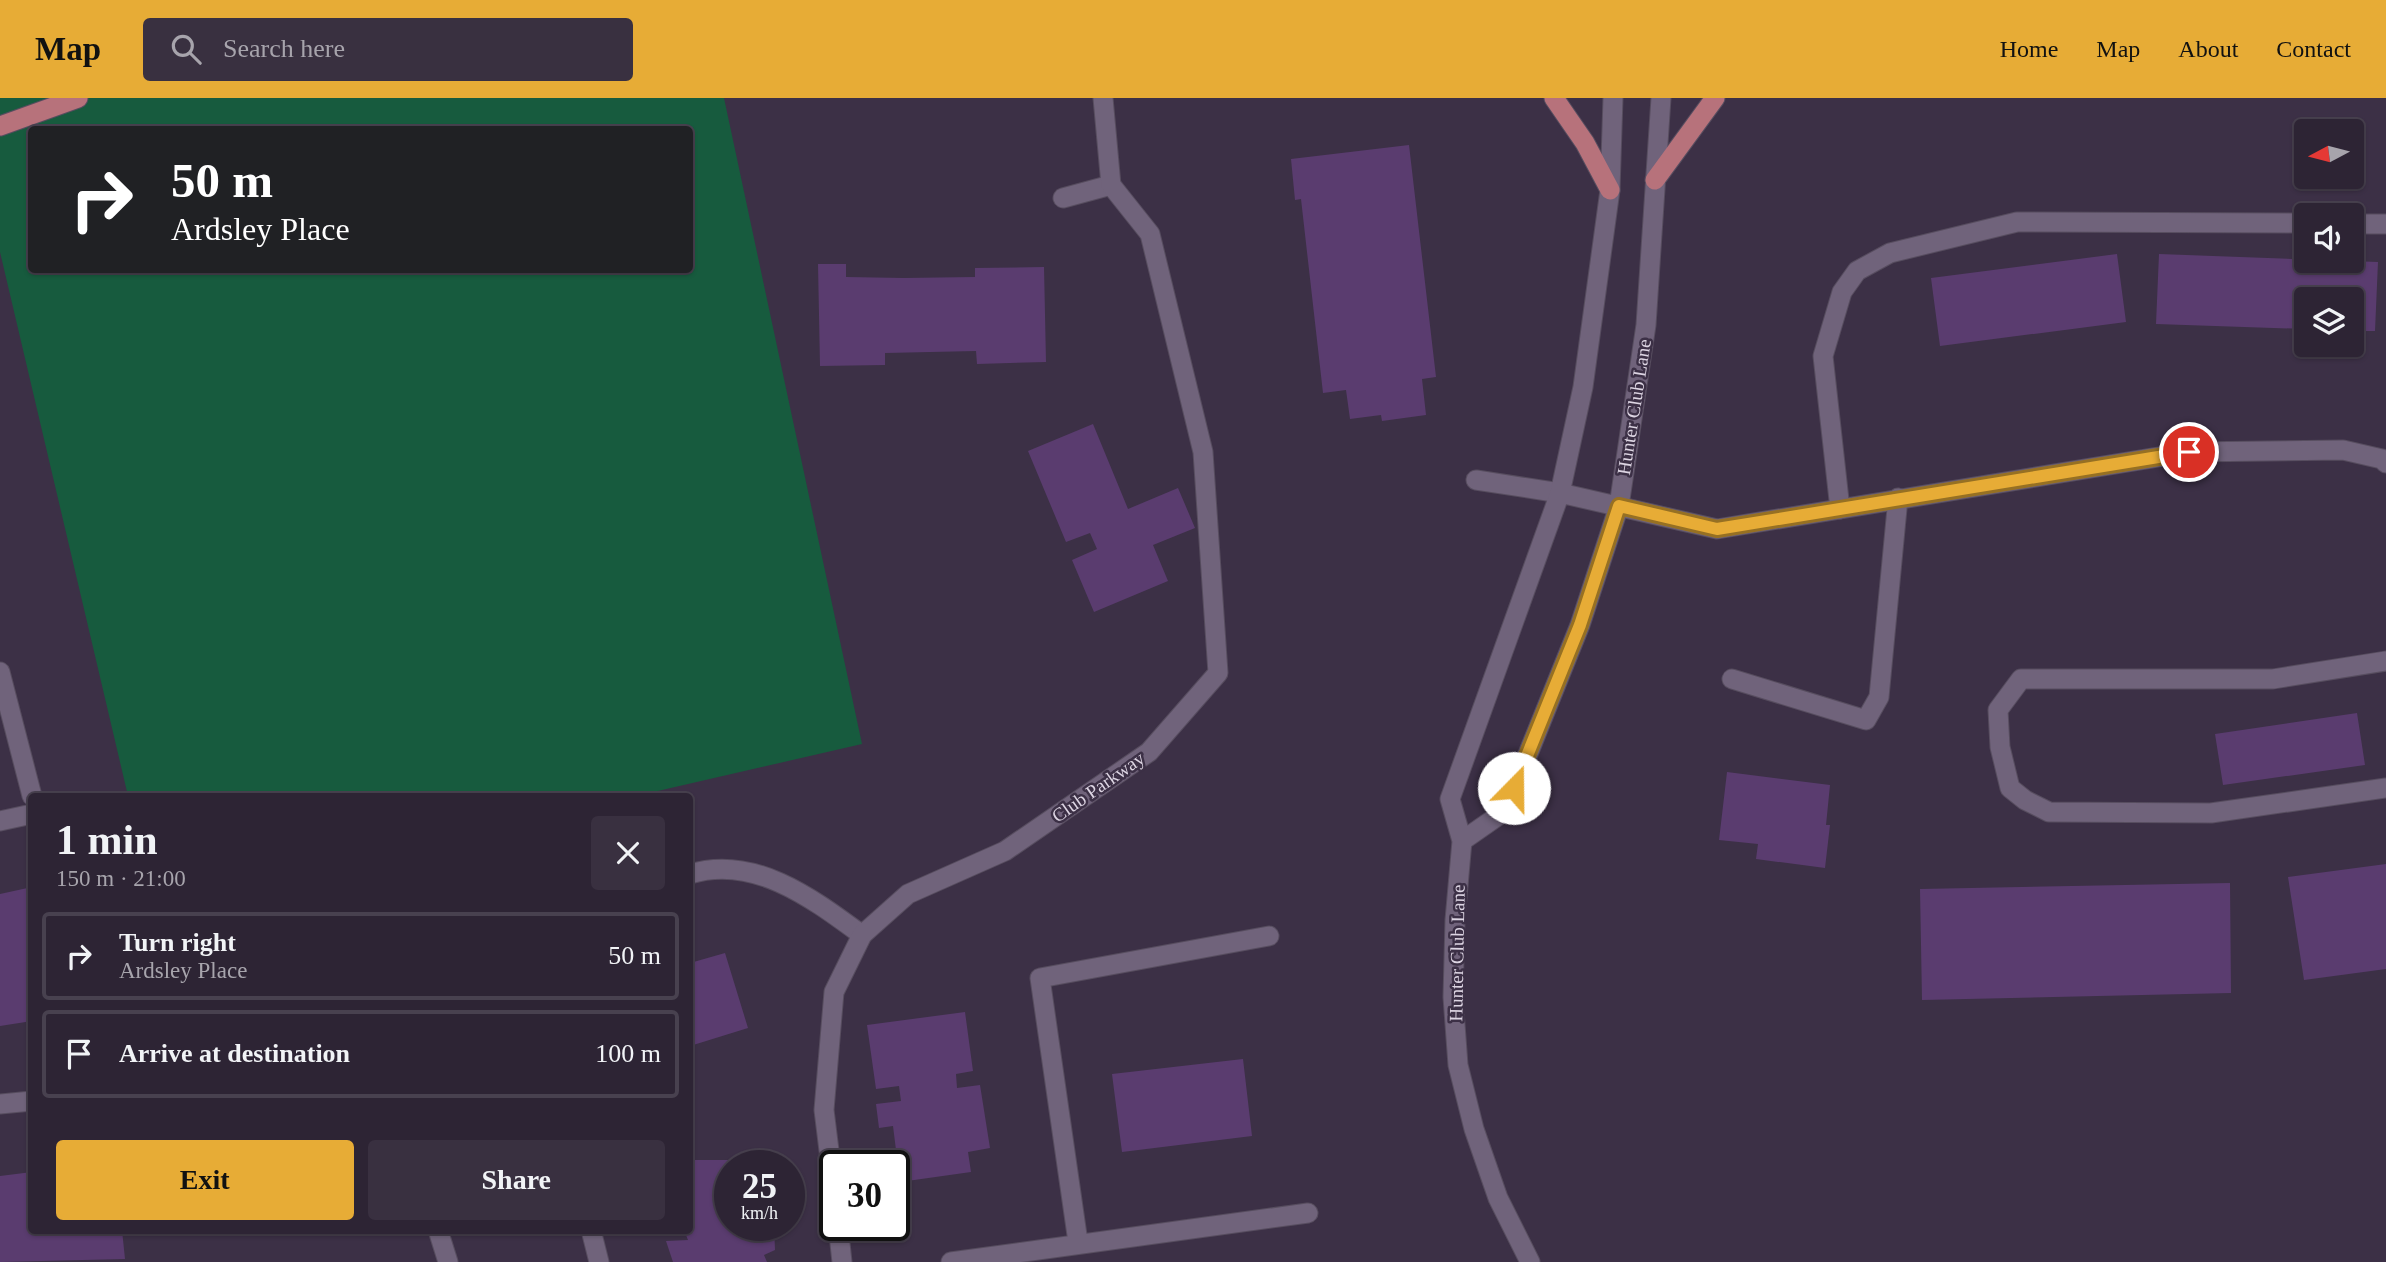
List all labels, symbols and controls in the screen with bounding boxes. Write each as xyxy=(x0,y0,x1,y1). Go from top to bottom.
search box xyxy=(143,18,633,81)
icon: search xyxy=(167,30,205,68)
text: Map xyxy=(35,31,101,67)
text: Search here xyxy=(223,34,345,63)
text: Home xyxy=(2000,36,2058,62)
text: Map xyxy=(2096,36,2140,62)
text: About xyxy=(2178,36,2238,62)
text: Contact xyxy=(2276,36,2351,62)
north arrow xyxy=(2294,119,2364,189)
map controls xyxy=(2294,119,2364,357)
text: 50 m xyxy=(171,153,273,208)
icon: right xyxy=(56,154,147,245)
button: sound xyxy=(2294,203,2364,273)
text: Ardsley Place xyxy=(171,211,350,247)
button: layers xyxy=(2294,287,2364,357)
street label: Hunter Club Lane xyxy=(1613,338,1655,476)
pin xyxy=(2159,422,2219,482)
icon: arrive xyxy=(2170,433,2208,471)
street label: Club Parkway xyxy=(1048,747,1149,827)
position arrow xyxy=(1477,751,1551,825)
button: close xyxy=(591,816,665,890)
text: 1 min xyxy=(56,817,158,863)
text: 150 m · 21:00 xyxy=(56,866,186,891)
street label: Hunter Club Lane xyxy=(1445,884,1469,1022)
text: Turn right xyxy=(119,928,236,957)
icon: right xyxy=(60,937,98,975)
text: 50 m xyxy=(608,941,661,970)
text: Ardsley Place xyxy=(119,958,247,983)
icon: arrive xyxy=(60,1035,98,1073)
text: Arrive at destination xyxy=(119,1039,350,1068)
text: 100 m xyxy=(595,1039,661,1068)
button: Exit xyxy=(56,1140,354,1220)
button: Share xyxy=(368,1140,665,1220)
speed limit sign: 30 xyxy=(819,1150,910,1241)
text: 25 xyxy=(742,1167,777,1206)
text: km/h xyxy=(741,1203,778,1223)

